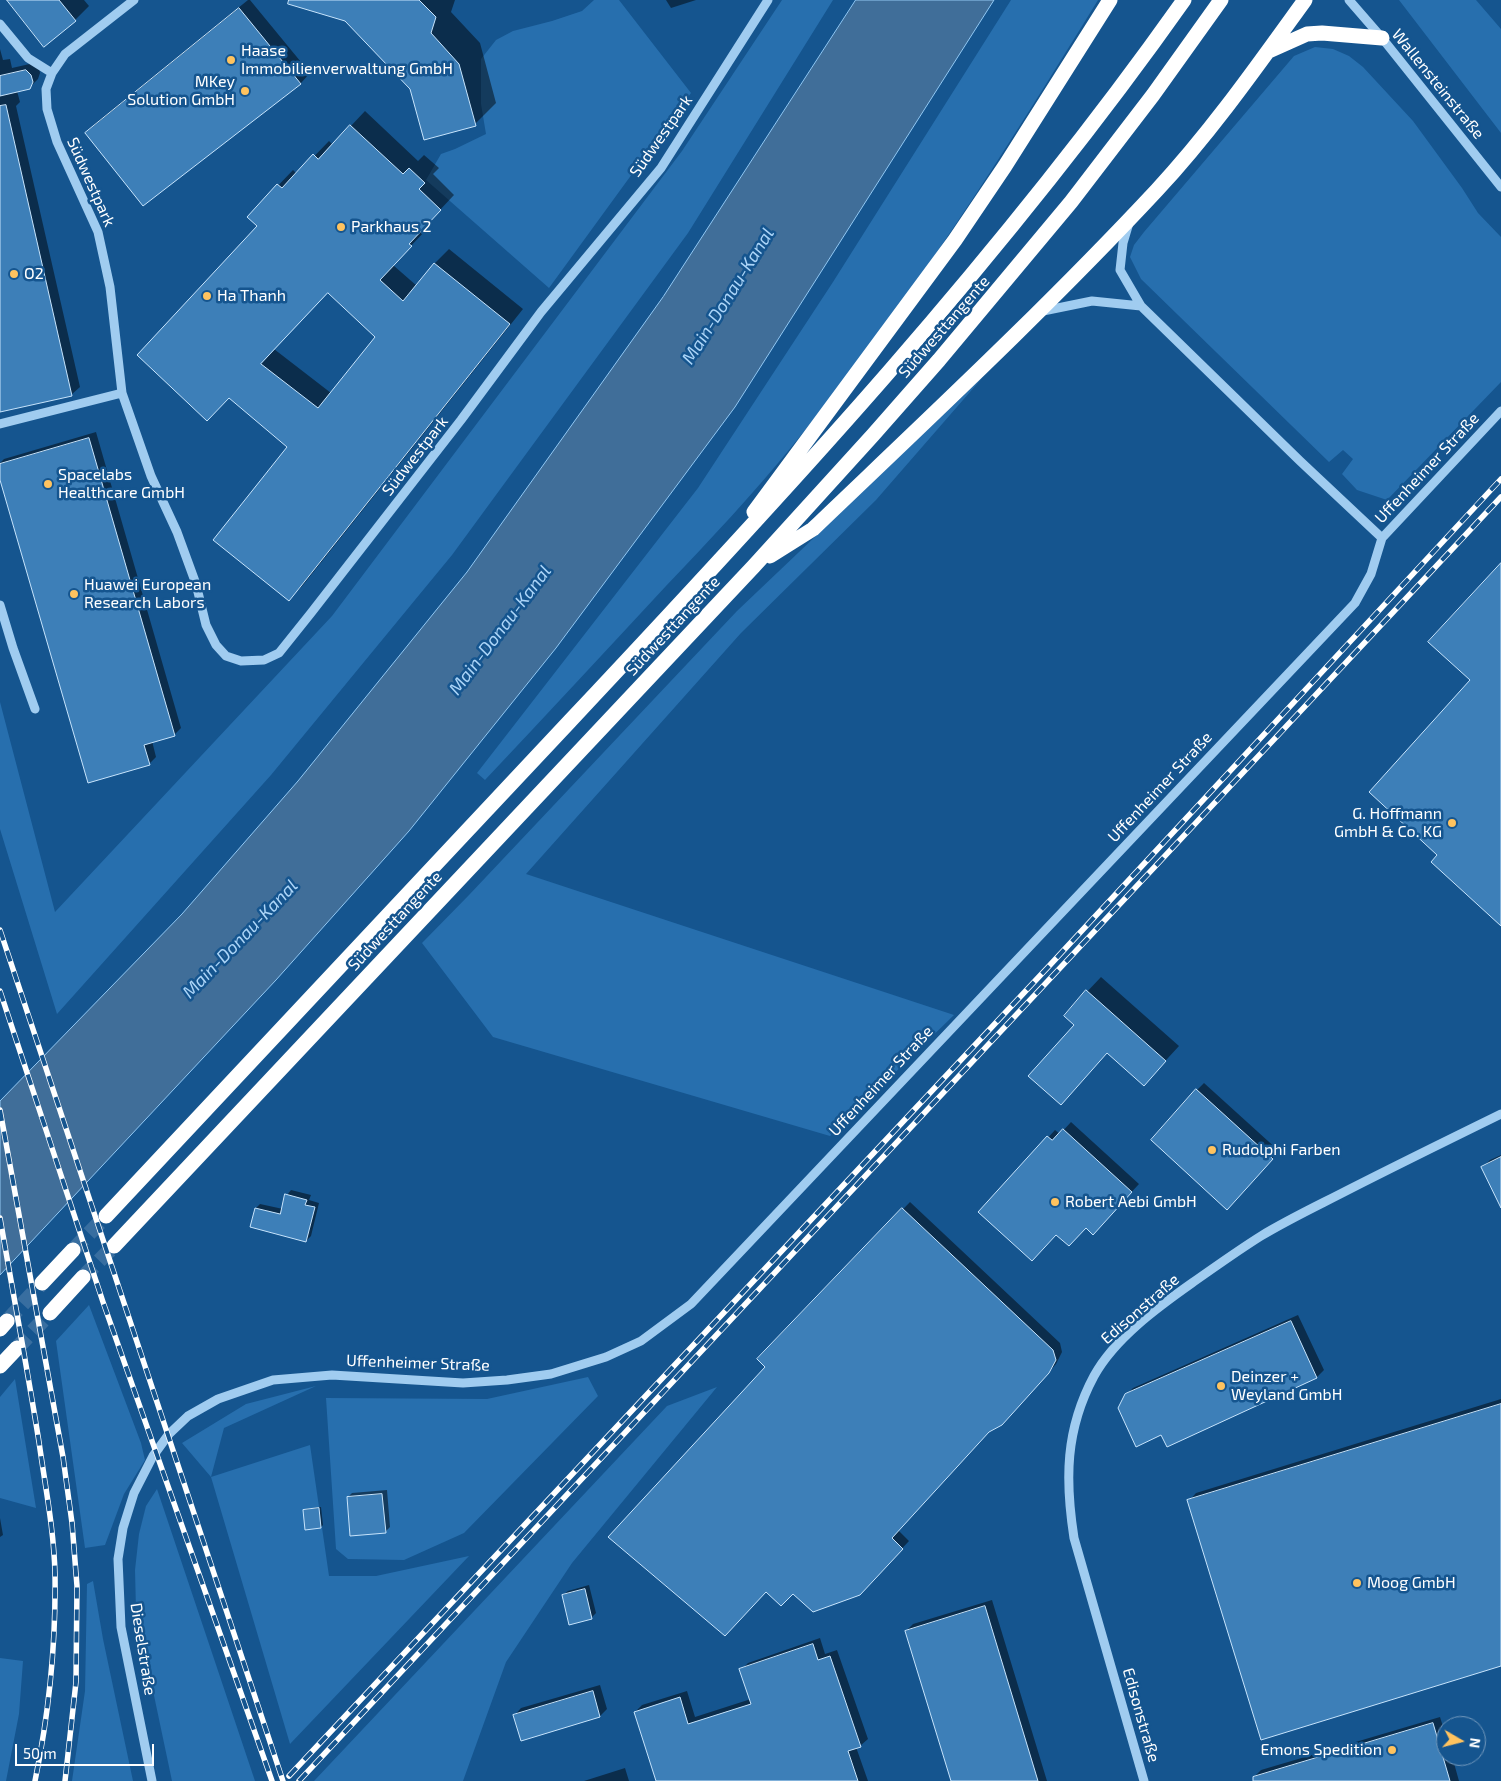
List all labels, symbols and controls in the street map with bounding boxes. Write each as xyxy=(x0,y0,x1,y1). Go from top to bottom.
street label: Wallensteinstraße xyxy=(1388,25,1488,143)
place label: Haase Immobilienverwaltung GmbH xyxy=(241,41,453,79)
marker: Haase Immobilienverwaltung GmbH xyxy=(225,54,237,66)
place label: MKey Solution GmbH xyxy=(127,72,235,110)
marker: MKey Solution GmbH xyxy=(239,85,251,97)
street label: Südwestpark xyxy=(626,91,696,181)
street label: Südwestpark xyxy=(63,134,119,230)
place label: Parkhaus 2 xyxy=(351,217,432,237)
marker: Parkhaus 2 xyxy=(335,221,347,233)
water label: Main-Donau-Kanal xyxy=(677,224,779,368)
place label: O2 xyxy=(24,264,44,284)
marker: O2 xyxy=(8,268,20,280)
street label: Südwesttangente xyxy=(894,272,994,382)
place label: Ha Thanh xyxy=(217,286,286,306)
marker: Ha Thanh xyxy=(201,290,213,302)
street label: Uffenheimer Straße xyxy=(1371,409,1483,527)
street label: Südwestpark xyxy=(378,412,452,500)
place label: Spacelabs Healthcare GmbH xyxy=(58,465,185,503)
marker: Spacelabs Healthcare GmbH xyxy=(42,478,54,490)
water label: Main-Donau-Kanal xyxy=(444,561,556,699)
street label: Südwesttangente xyxy=(622,572,724,680)
place label: Huawei European Research Labors xyxy=(84,575,211,613)
marker: Huawei European Research Labors xyxy=(68,588,80,600)
street label: Uffenheimer Straße xyxy=(1104,728,1216,846)
place label: G. Hoffmann GmbH & Co. KG xyxy=(1334,804,1442,842)
marker: G. Hoffmann GmbH & Co. KG xyxy=(1446,817,1458,829)
street label: Südwesttangente xyxy=(344,867,446,975)
water label: Main-Donau-Kanal xyxy=(178,875,302,1003)
street label: Uffenheimer Straße xyxy=(825,1022,937,1140)
place label: Rudolphi Farben xyxy=(1222,1140,1341,1160)
marker: Rudolphi Farben xyxy=(1206,1144,1218,1156)
place label: Robert Aebi GmbH xyxy=(1065,1192,1197,1212)
marker: Robert Aebi GmbH xyxy=(1049,1196,1061,1208)
street label: Edisonstraße xyxy=(1097,1270,1183,1348)
street label: Uffenheimer Straße xyxy=(346,1351,490,1375)
place label: Deinzer + Weyland GmbH xyxy=(1231,1367,1342,1405)
marker: Deinzer + Weyland GmbH xyxy=(1215,1380,1227,1392)
place label: Moog GmbH xyxy=(1367,1573,1456,1593)
marker: Moog GmbH xyxy=(1351,1577,1363,1589)
street label: Dieselstraße xyxy=(126,1601,160,1697)
street label: Edisonstraße xyxy=(1118,1666,1164,1764)
north arrow xyxy=(1436,1716,1486,1766)
scale bar xyxy=(18,1734,156,1766)
text: N xyxy=(1466,1737,1484,1749)
place label: Emons Spedition xyxy=(1261,1740,1382,1760)
text: 50 m xyxy=(23,1744,57,1762)
marker: Emons Spedition xyxy=(1386,1744,1398,1756)

